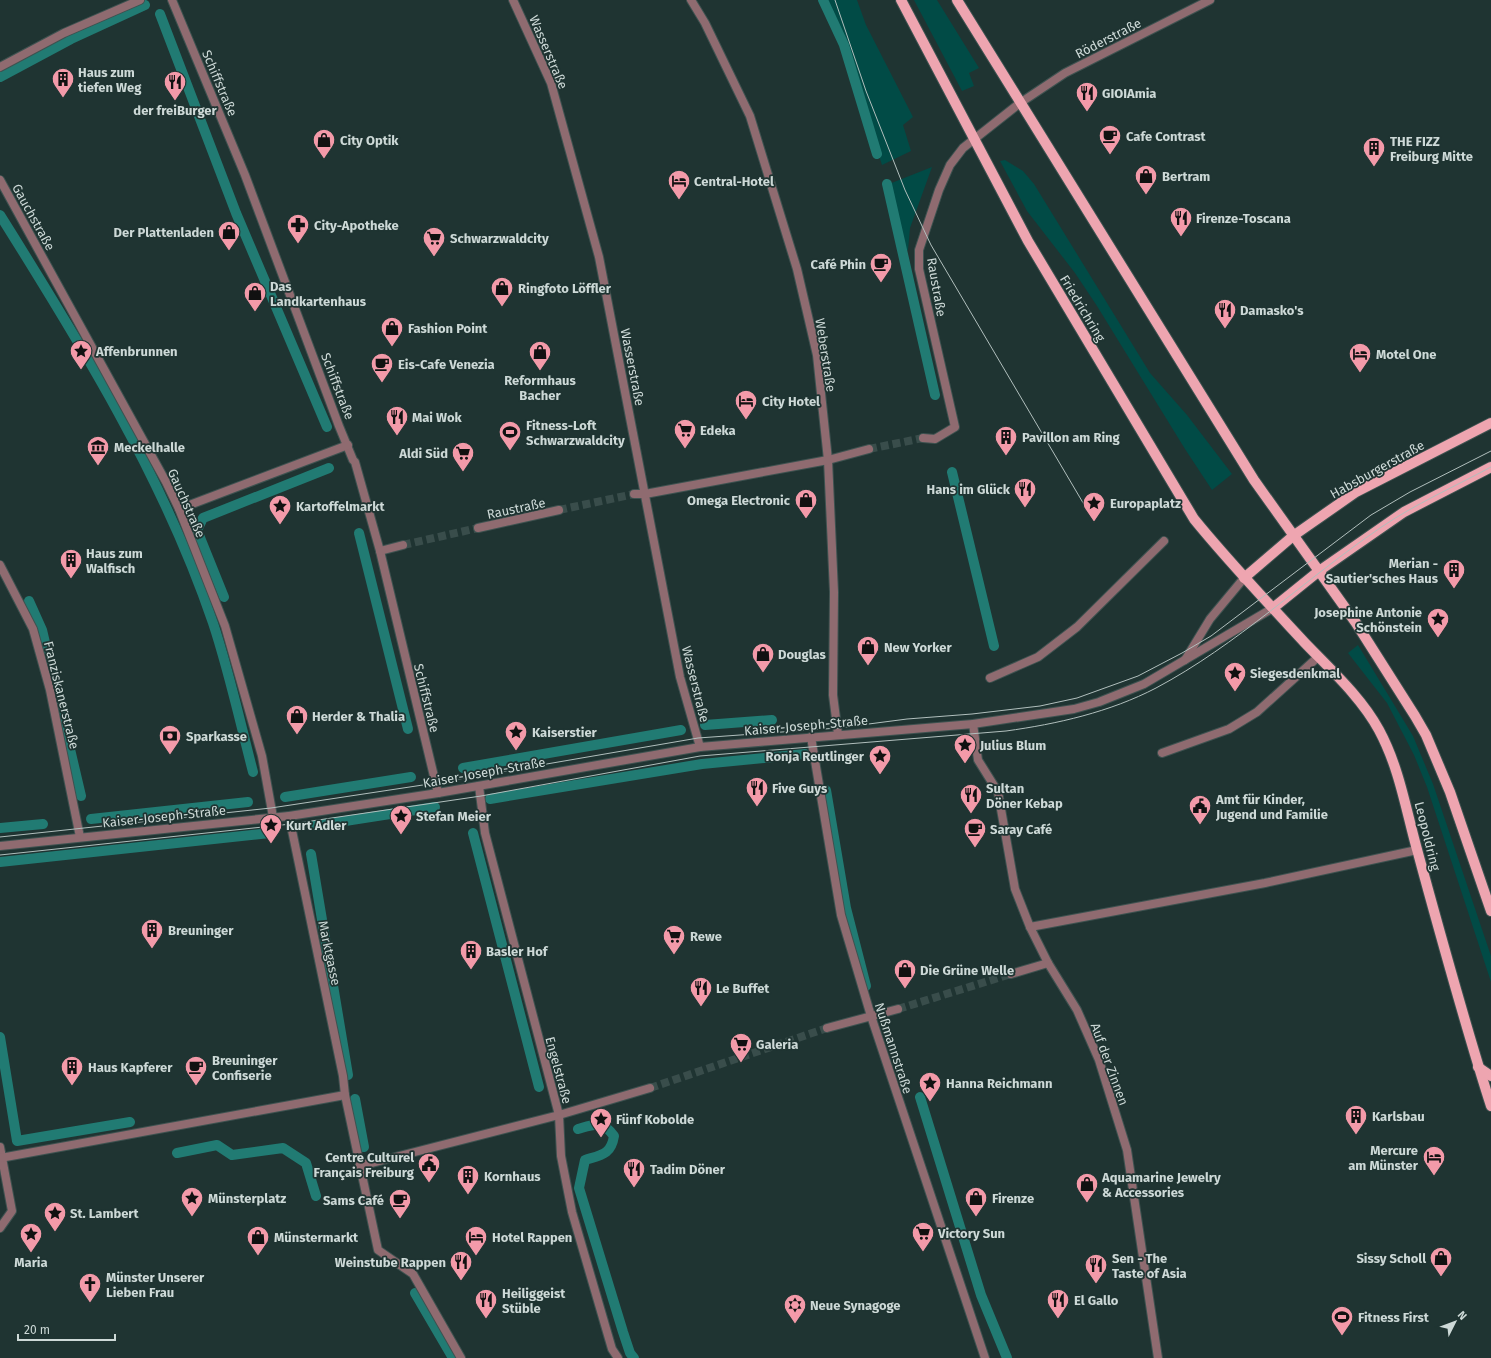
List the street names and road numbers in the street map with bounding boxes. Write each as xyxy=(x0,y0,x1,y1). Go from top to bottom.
street label: Wasserstraße xyxy=(526,13,571,91)
street label: Röderstraße xyxy=(1073,15,1144,62)
street label: Schiffstraße xyxy=(199,48,240,119)
street label: Gauchstraße xyxy=(9,181,58,253)
street label: Raustraße xyxy=(924,256,949,318)
street label: Friedrichring xyxy=(1057,272,1108,344)
street label: Weberstraße xyxy=(812,317,839,393)
street label: Wasserstraße xyxy=(618,327,647,407)
street label: Schiffstraße xyxy=(318,351,357,422)
street label: Habsburgerstraße xyxy=(1327,437,1427,502)
street label: Gauchstraße xyxy=(165,466,208,540)
street label: Raustraße xyxy=(485,495,547,522)
street label: Franziskanerstraße xyxy=(41,640,82,751)
street label: Wasserstraße xyxy=(679,644,712,724)
street label: Schiffstraße xyxy=(411,662,442,734)
street label: Kaiser-Joseph-Straße xyxy=(744,713,869,738)
street label: Kaiser-Joseph-Straße xyxy=(422,754,547,791)
street label: Leopoldring xyxy=(1412,800,1443,872)
street label: Kaiser-Joseph-Straße xyxy=(102,803,227,830)
street label: Marktgasse xyxy=(315,919,344,987)
street label: Nußmannstraße xyxy=(872,1001,915,1096)
street label: Auf der Zinnen xyxy=(1088,1021,1131,1107)
street label: Engelstraße xyxy=(542,1035,575,1105)

